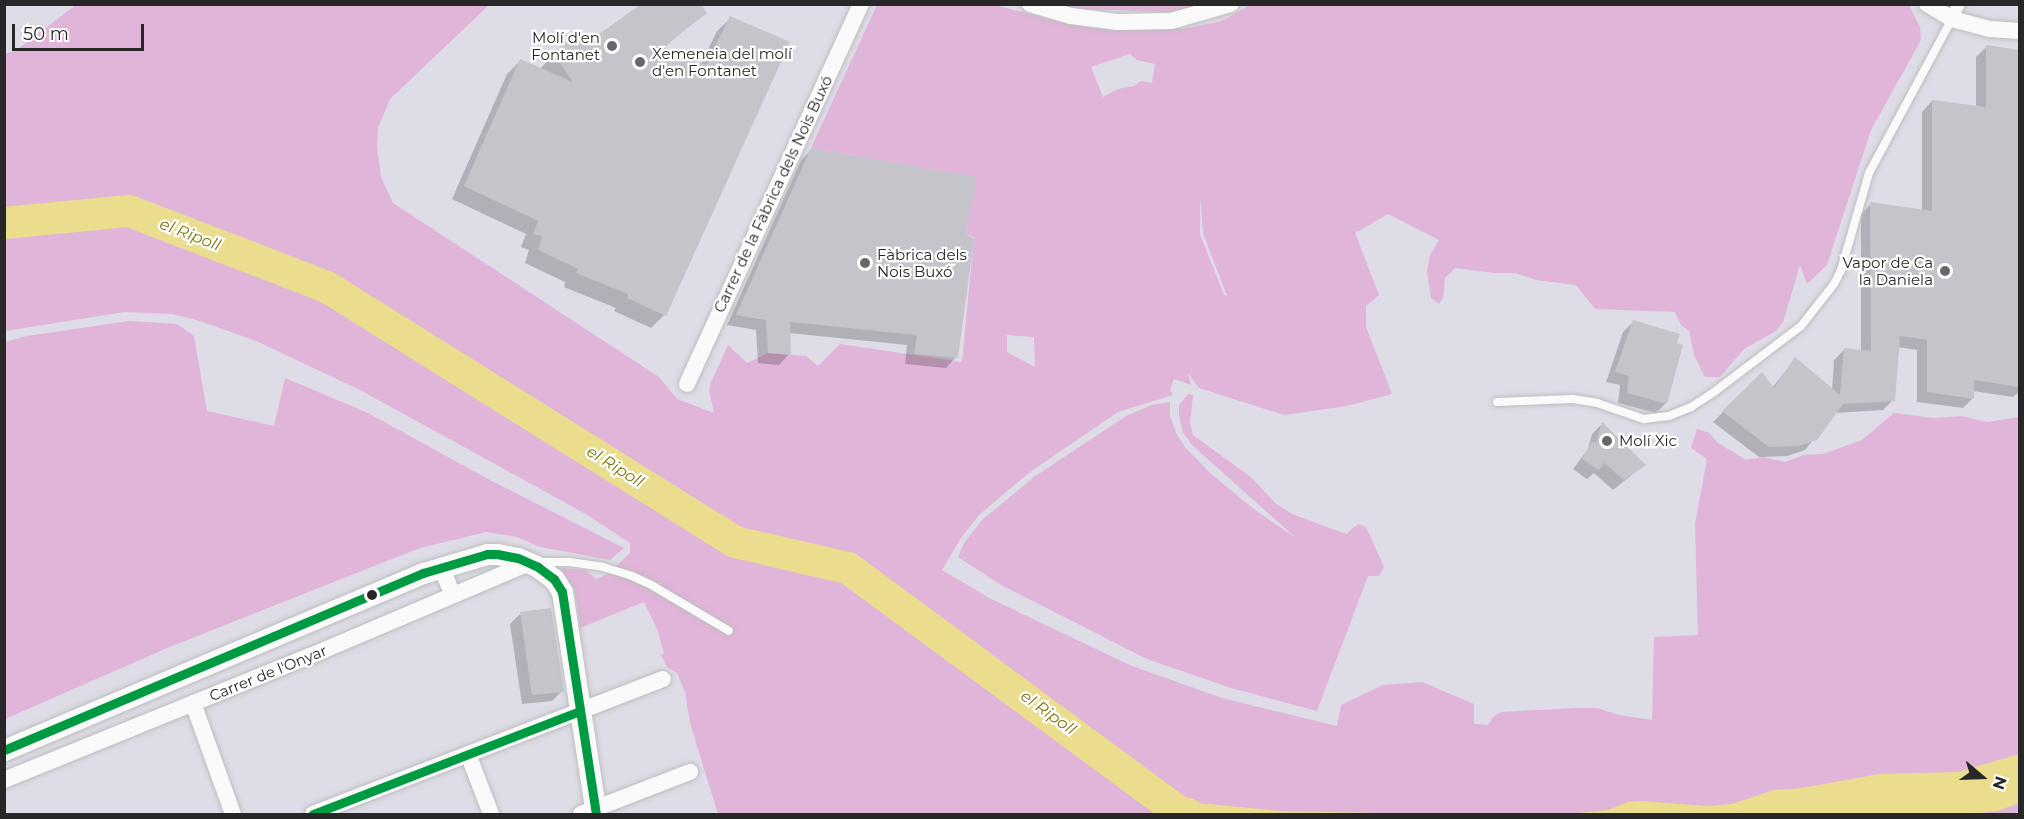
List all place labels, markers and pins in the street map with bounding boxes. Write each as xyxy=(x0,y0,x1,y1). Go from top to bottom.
place label: Molí d'en Fontanet xyxy=(531,28,600,63)
marker: Molí d'en Fontanet xyxy=(605,39,619,53)
place label: Xemeneia del molí d'en Fontanet xyxy=(652,44,792,79)
marker: Xemeneia del molí d'en Fontanet xyxy=(633,55,647,69)
place label: Fàbrica dels Nois Buxó xyxy=(877,245,967,280)
place label: Vapor de Ca la Daniela xyxy=(1842,253,1933,288)
marker: Fàbrica dels Nois Buxó xyxy=(858,256,872,270)
marker: Vapor de Ca la Daniela xyxy=(1938,264,1952,278)
place label: Molí Xic xyxy=(1619,432,1677,450)
marker: Molí Xic xyxy=(1600,434,1614,448)
unlabelled marker xyxy=(366,589,378,601)

